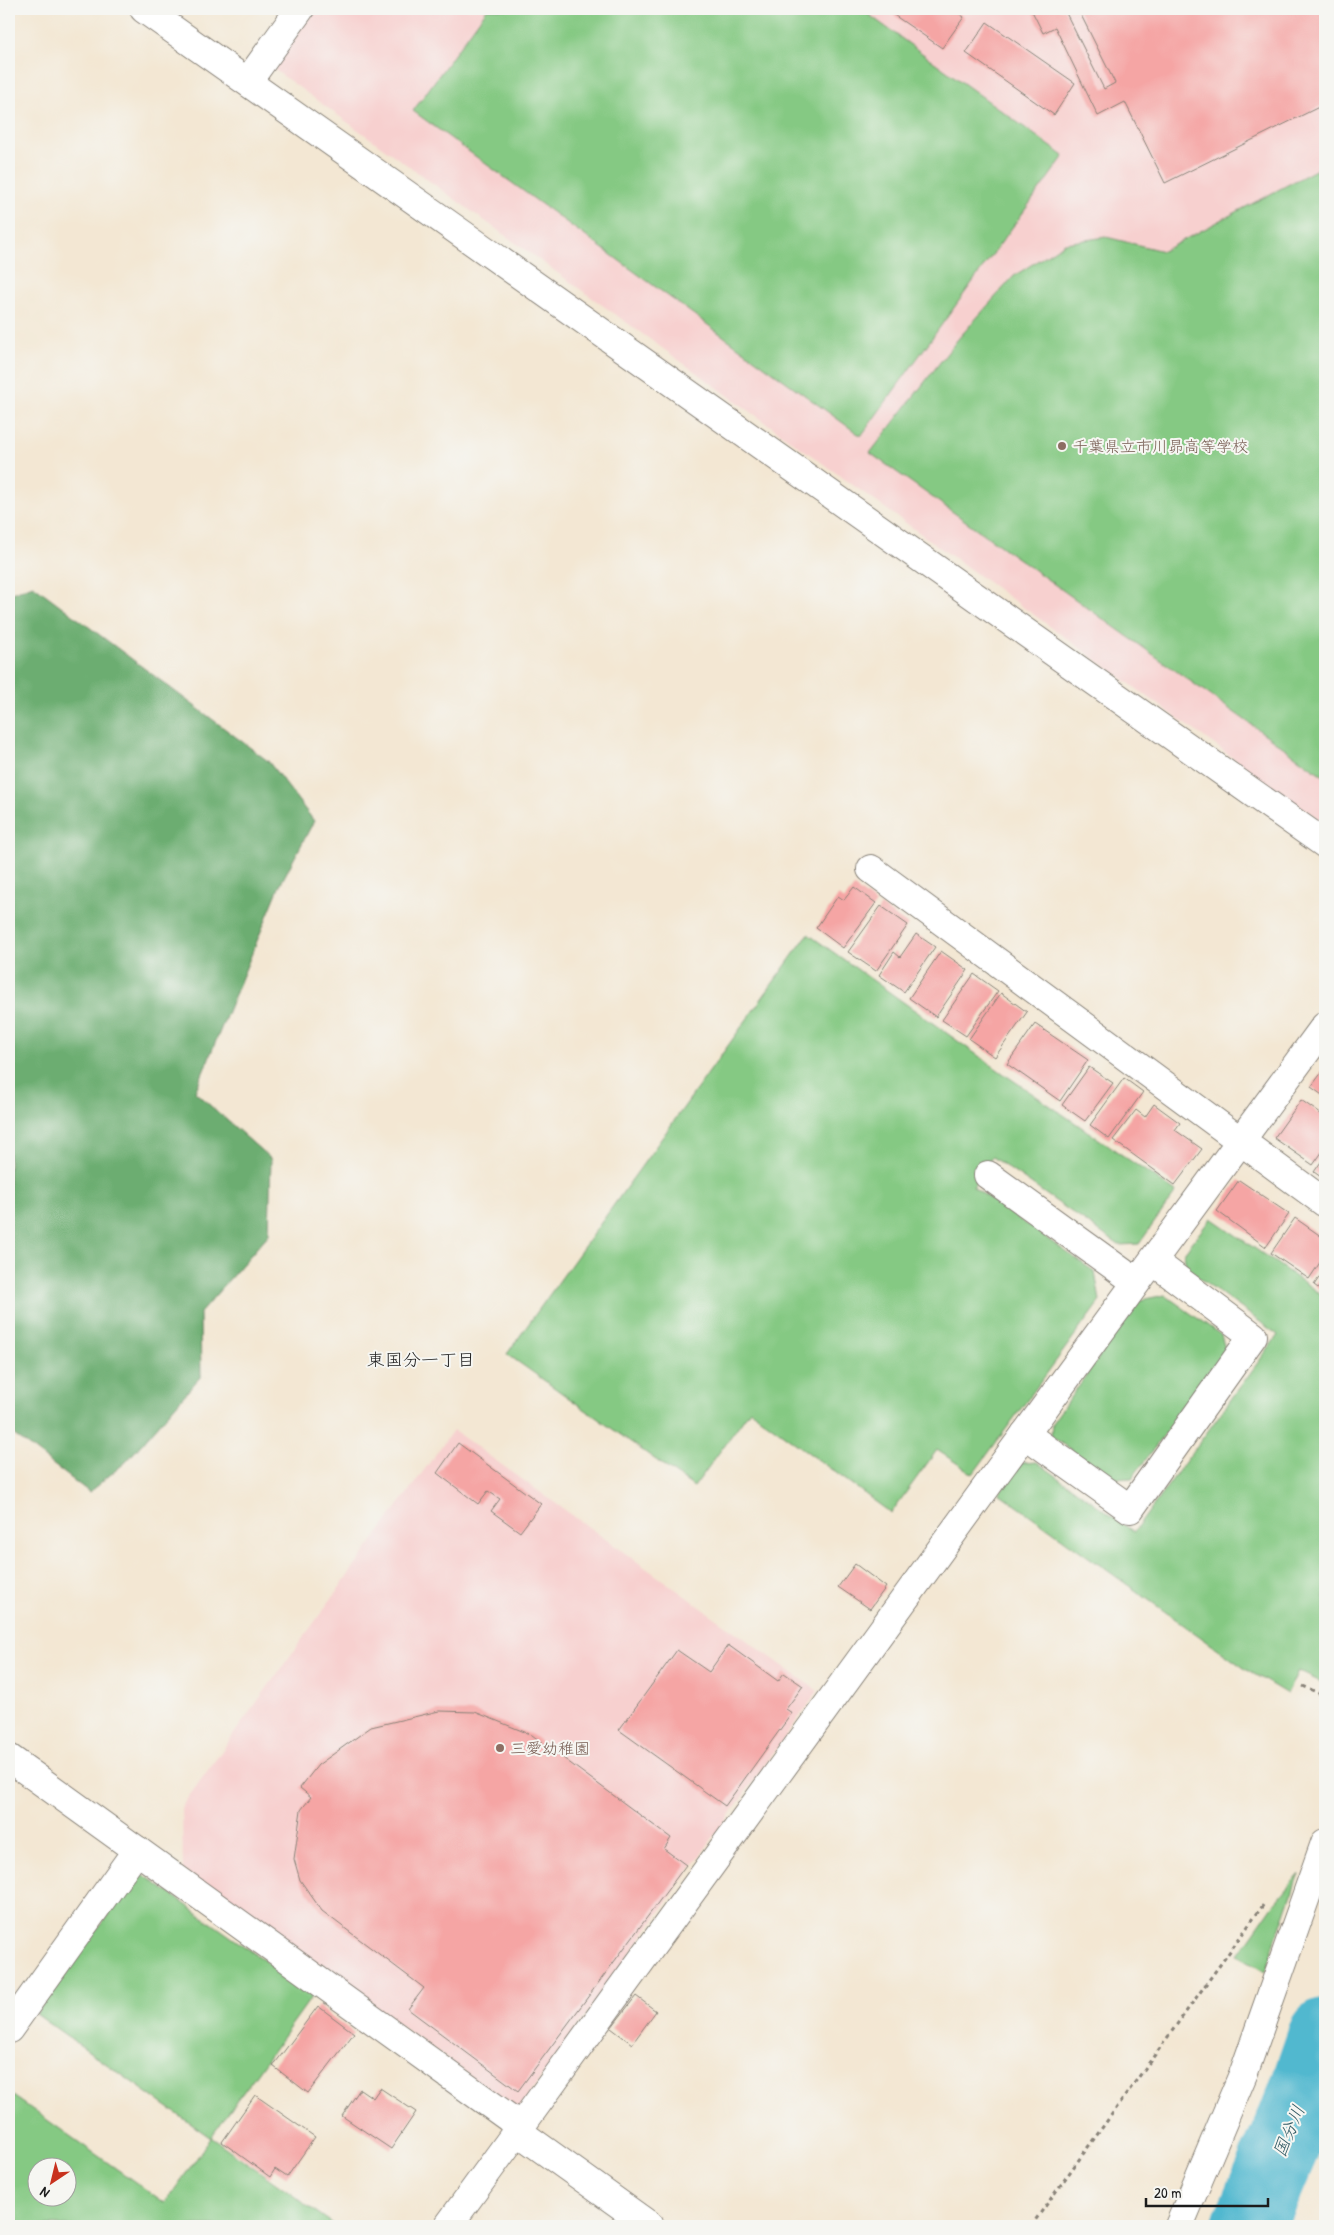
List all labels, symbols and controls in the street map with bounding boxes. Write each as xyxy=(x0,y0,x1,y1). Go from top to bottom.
place label: 千葉県立市川昴高等学校 xyxy=(1072,435,1248,457)
marker: 千葉県立市川昴高等学校 xyxy=(1056,440,1068,452)
district label: 東国分一丁目 xyxy=(367,1347,475,1372)
place label: 三愛幼稚園 xyxy=(510,1737,590,1759)
marker: 三愛幼稚園 xyxy=(494,1742,506,1754)
water label: 国分川 xyxy=(1266,2101,1311,2161)
north arrow xyxy=(28,2158,78,2208)
scale bar xyxy=(1146,2175,1269,2207)
text: 20 m xyxy=(1154,2182,1181,2203)
text: N xyxy=(35,2183,53,2203)

